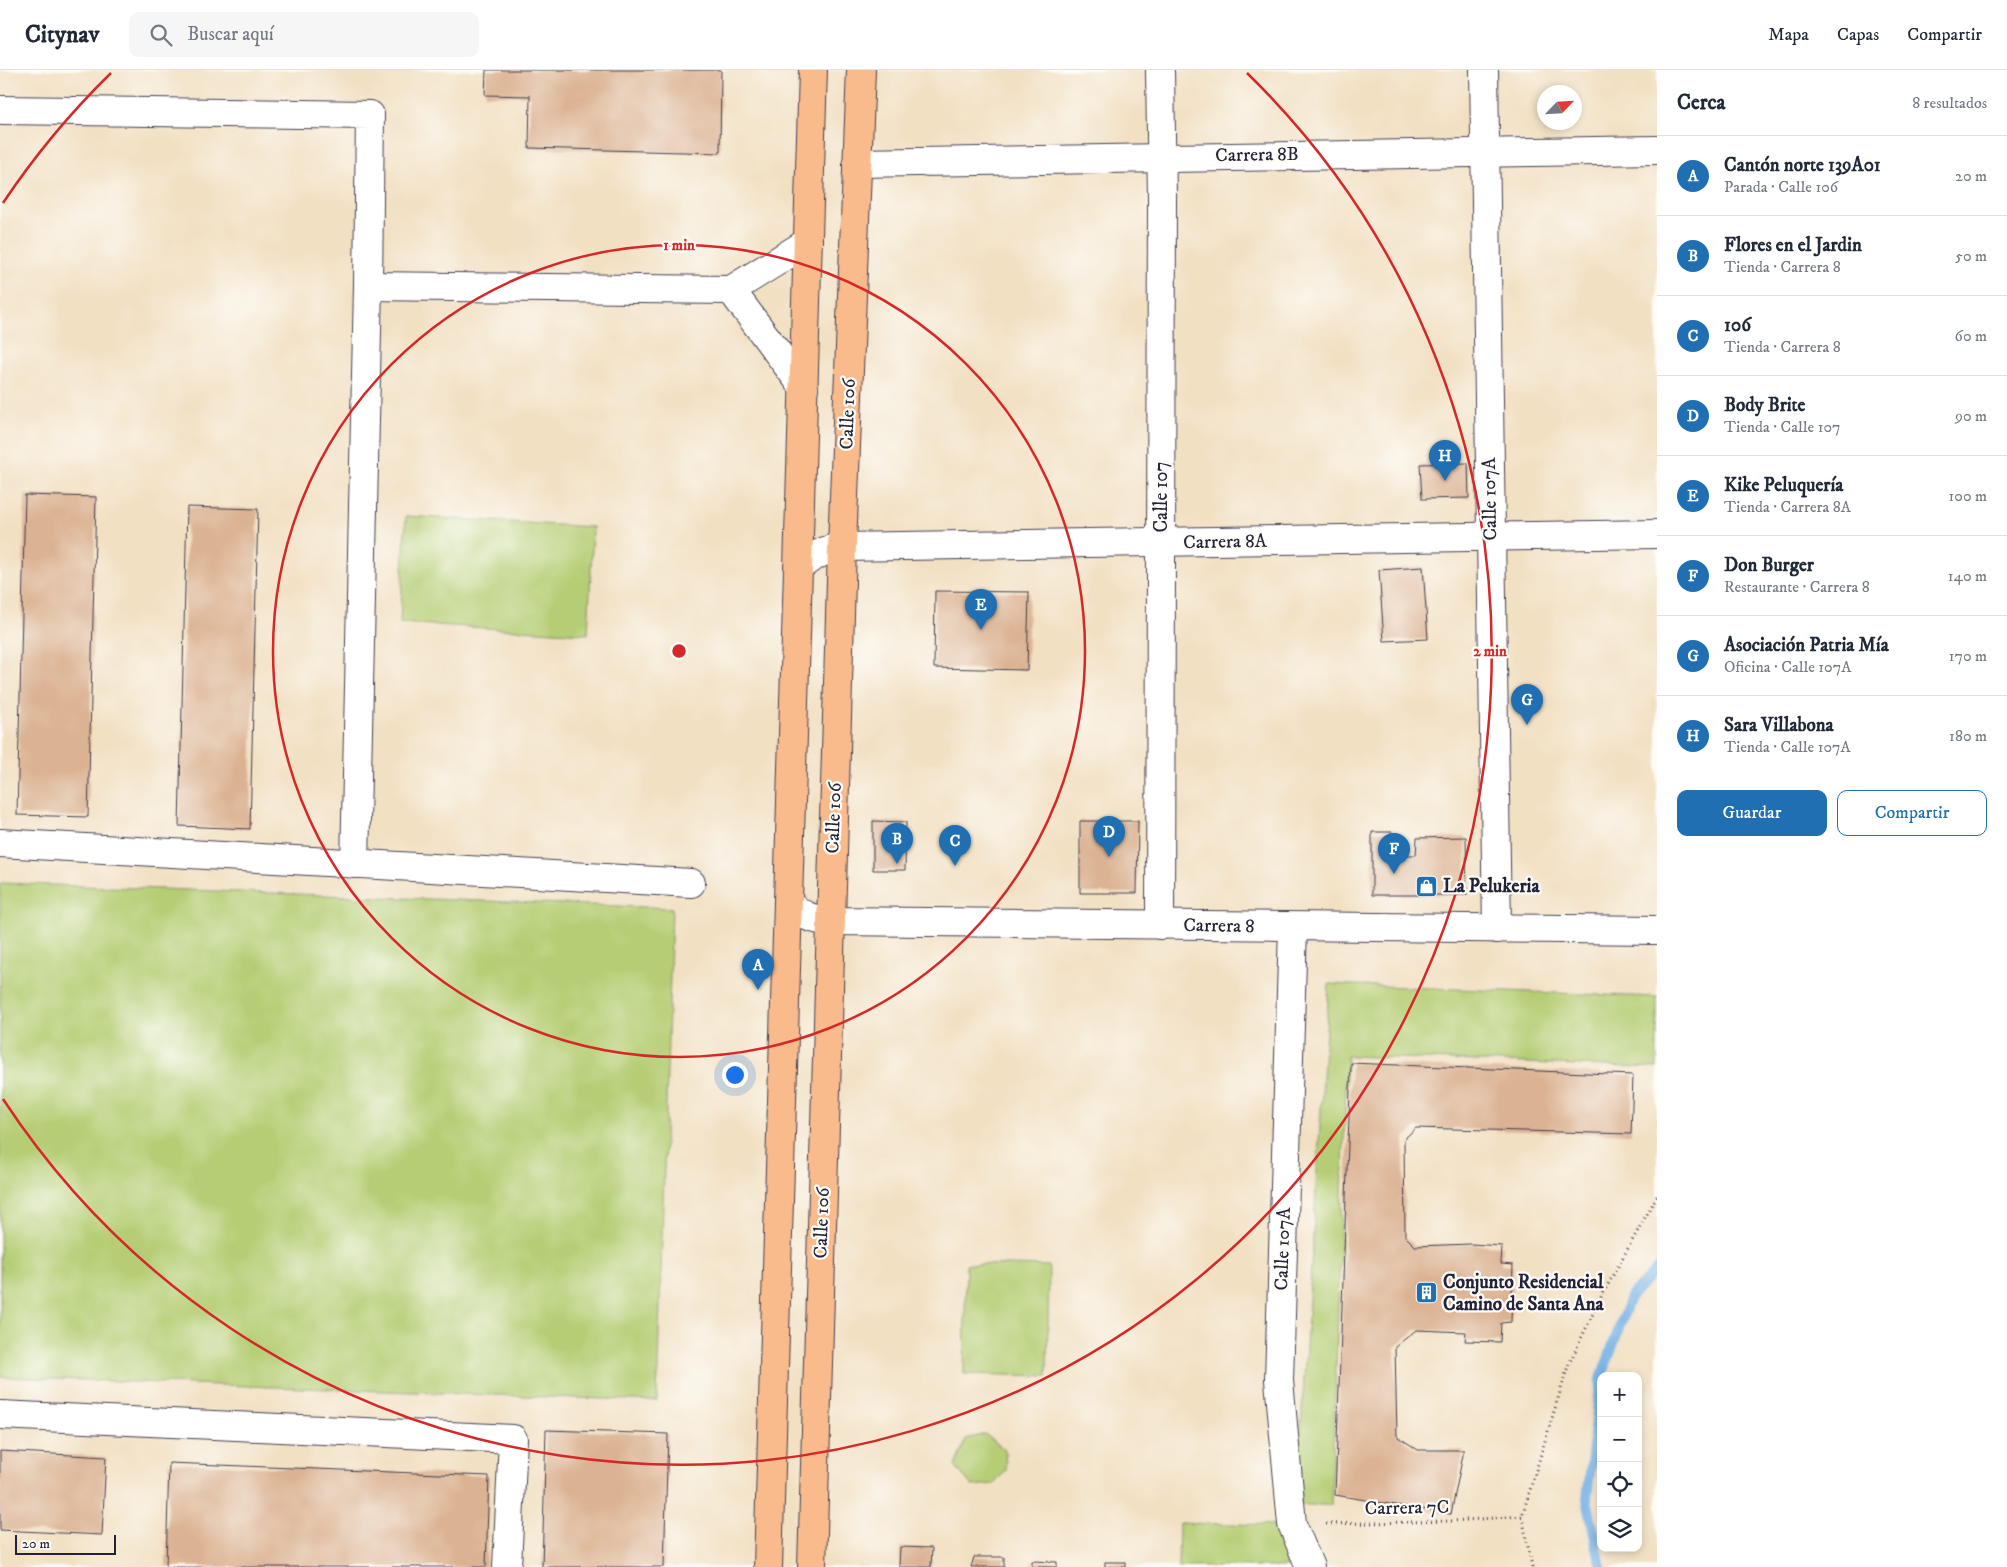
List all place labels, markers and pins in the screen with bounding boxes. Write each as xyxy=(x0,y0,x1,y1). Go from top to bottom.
pin: H xyxy=(1429,440,1461,481)
pin: E xyxy=(965,589,997,630)
centre of rings xyxy=(670,642,688,660)
pin: G xyxy=(1511,684,1543,725)
pin: D xyxy=(1093,816,1125,857)
pin: B xyxy=(881,823,913,864)
pin: C xyxy=(939,825,971,866)
pin: F xyxy=(1378,833,1410,874)
shop icon: La Pelukeria xyxy=(1415,874,1439,898)
place label: La Pelukeria xyxy=(1443,875,1540,898)
pin: A xyxy=(742,949,774,990)
place label: Conjunto Residencial Camino de Santa Ana xyxy=(1443,1271,1605,1316)
building icon: Conjunto Residencial Camino de Santa Ana xyxy=(1415,1281,1439,1305)

